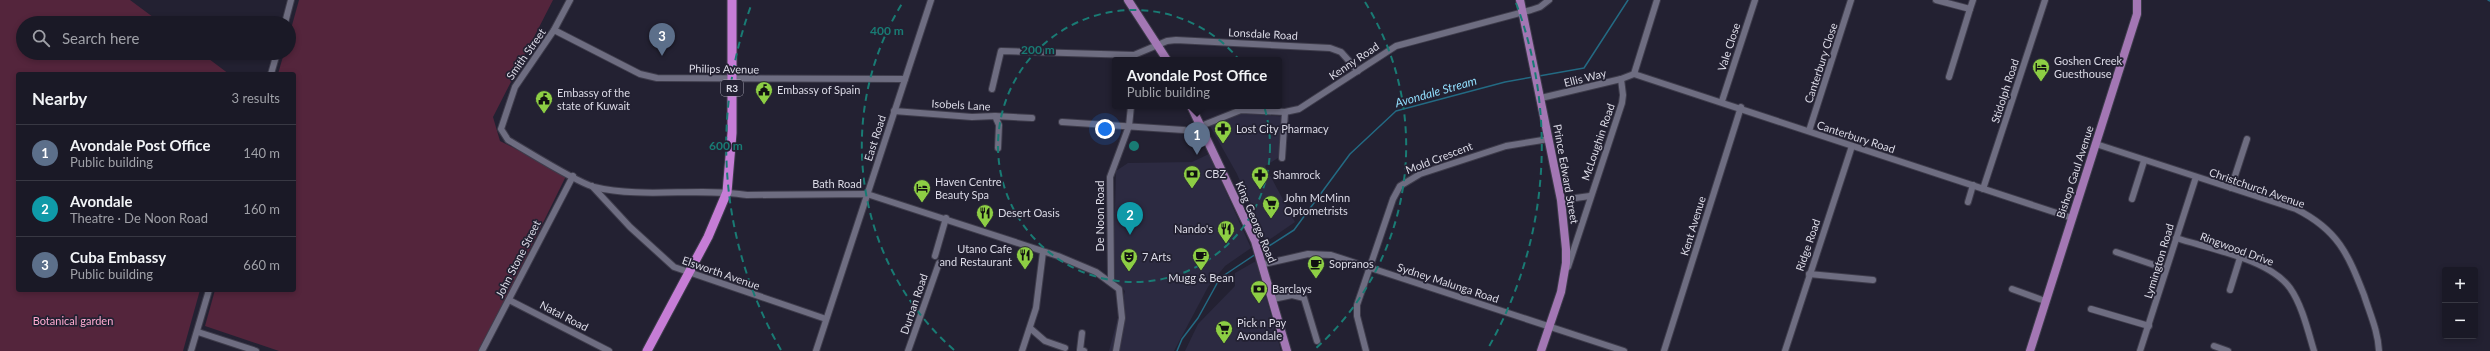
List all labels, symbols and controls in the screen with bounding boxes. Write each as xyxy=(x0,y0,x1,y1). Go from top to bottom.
search box xyxy=(16,16,296,60)
street label: Vale Close xyxy=(1715,21,1743,73)
street label: Canterbury Close xyxy=(1801,21,1840,105)
pin: 3 xyxy=(649,23,675,56)
text: 400 m xyxy=(870,23,904,38)
street label: Lonsdale Road xyxy=(1228,25,1298,42)
street label: Smith Street xyxy=(503,26,548,82)
icon: search xyxy=(30,27,52,49)
text: Search here xyxy=(62,29,139,47)
street label: Kenny Road xyxy=(1326,39,1381,82)
text: 200 m xyxy=(1021,42,1055,57)
place label: Goshen Creek Guesthouse xyxy=(2054,54,2123,80)
popup xyxy=(1112,57,1282,109)
street label: Stidolph Road xyxy=(1988,57,2021,125)
hotel icon: Goshen Creek Guesthouse xyxy=(2031,57,2051,82)
street label: Philips Avenue xyxy=(689,61,759,76)
text: Avondale Post Office xyxy=(1127,66,1267,84)
street label: Ellis Way xyxy=(1562,66,1608,89)
water label: Avondale Stream xyxy=(1392,73,1478,111)
road number: R3 xyxy=(721,80,743,96)
public building icon: Embassy of Spain xyxy=(754,80,774,105)
place label: Embassy of Spain xyxy=(777,83,860,96)
text: Public building xyxy=(1127,84,1210,100)
place label: Embassy of the state of Kuwait xyxy=(557,86,630,112)
text: Nearby xyxy=(32,88,87,109)
public building icon: Embassy of the state of Kuwait xyxy=(534,89,554,114)
text: 3 results xyxy=(232,90,280,106)
street label: Isobels Lane xyxy=(931,96,991,113)
street label: McLoughin Road xyxy=(1578,102,1617,182)
street label: East Road xyxy=(861,113,888,163)
street label: Canterbury Road xyxy=(1815,118,1897,155)
your location xyxy=(1095,119,1115,139)
pharmacy icon: Lost City Pharmacy xyxy=(1213,119,1233,144)
pin: 1 xyxy=(1184,122,1210,155)
place label: Lost City Pharmacy xyxy=(1236,122,1329,135)
street label: Prince Edward Street xyxy=(1551,123,1582,225)
street label: Bishop Gaul Avenue xyxy=(2053,124,2096,220)
text: Avondale Post Office xyxy=(70,136,210,154)
text: 600 m xyxy=(709,138,743,153)
centre of rings xyxy=(1127,139,1141,153)
street label: Mold Crescent xyxy=(1404,139,1474,176)
text: 1 xyxy=(41,145,49,161)
text: 140 m xyxy=(243,145,280,161)
text: Public building xyxy=(70,154,153,170)
bank icon: CBZ xyxy=(1182,164,1202,189)
pharmacy icon: Shamrock xyxy=(1250,165,1270,190)
street label: Christchurch Avenue xyxy=(2208,165,2307,210)
place label: CBZ xyxy=(1205,167,1226,180)
place label: Shamrock xyxy=(1273,168,1321,181)
place label: Haven Centre Beauty Spa xyxy=(935,175,1002,201)
street label: Bath Road xyxy=(812,177,862,190)
hotel icon: Haven Centre Beauty Spa xyxy=(912,178,932,203)
street label: King George Road xyxy=(1233,179,1279,264)
street label: De Noon Road xyxy=(1093,181,1106,251)
place label: John McMinn Optometrists xyxy=(1284,191,1350,217)
text: Avondale xyxy=(70,192,132,210)
supermarket icon: John McMinn Optometrists xyxy=(1261,194,1281,219)
street label: Kent Avenue xyxy=(1677,194,1708,257)
text: 2 xyxy=(41,201,49,217)
text: 160 m xyxy=(243,201,280,217)
pin: 2 xyxy=(1117,202,1143,235)
restaurant icon: Desert Oasis xyxy=(975,203,995,228)
place label: Desert Oasis xyxy=(998,206,1060,219)
text: Theatre · De Noon Road xyxy=(70,210,208,226)
street label: Ridge Road xyxy=(1793,217,1823,273)
street label: John Stone Street xyxy=(492,218,543,300)
restaurant icon: Nando's xyxy=(1216,219,1236,244)
place label: Nando's xyxy=(1174,222,1213,235)
street label: Lymington Road xyxy=(2141,222,2176,300)
street label: Ringwood Drive xyxy=(2199,229,2276,268)
place label: Utano Cafe and Restaurant xyxy=(939,242,1012,268)
restaurant icon: Utano Cafe and Restaurant xyxy=(1015,245,1035,270)
cafe icon: Mugg & Bean xyxy=(1191,246,1211,271)
theatre icon: 7 Arts xyxy=(1119,247,1139,272)
text: Cuba Embassy xyxy=(70,248,166,266)
place label: 7 Arts xyxy=(1142,250,1171,263)
street label: Elsworth Avenue xyxy=(681,253,762,292)
cafe icon: Sopranos xyxy=(1306,254,1326,279)
text: 3 xyxy=(41,257,49,273)
text: 660 m xyxy=(243,257,280,273)
place label: Sopranos xyxy=(1329,257,1374,270)
street label: Sydney Malunga Road xyxy=(1396,260,1501,305)
text: Public building xyxy=(70,266,153,282)
map controls xyxy=(2442,267,2478,339)
button: + xyxy=(2442,267,2478,303)
place label: Mugg & Bean xyxy=(1168,271,1234,284)
street label: Durban Road xyxy=(897,272,930,336)
bank icon: Barclays xyxy=(1249,279,1269,304)
place label: Barclays xyxy=(1272,282,1312,295)
street label: Natal Road xyxy=(538,298,591,333)
button: − xyxy=(2442,303,2478,339)
park label: Botanical garden xyxy=(33,314,113,327)
place label: Pick n Pay Avondale xyxy=(1237,316,1287,342)
supermarket icon: Pick n Pay Avondale xyxy=(1214,319,1234,344)

